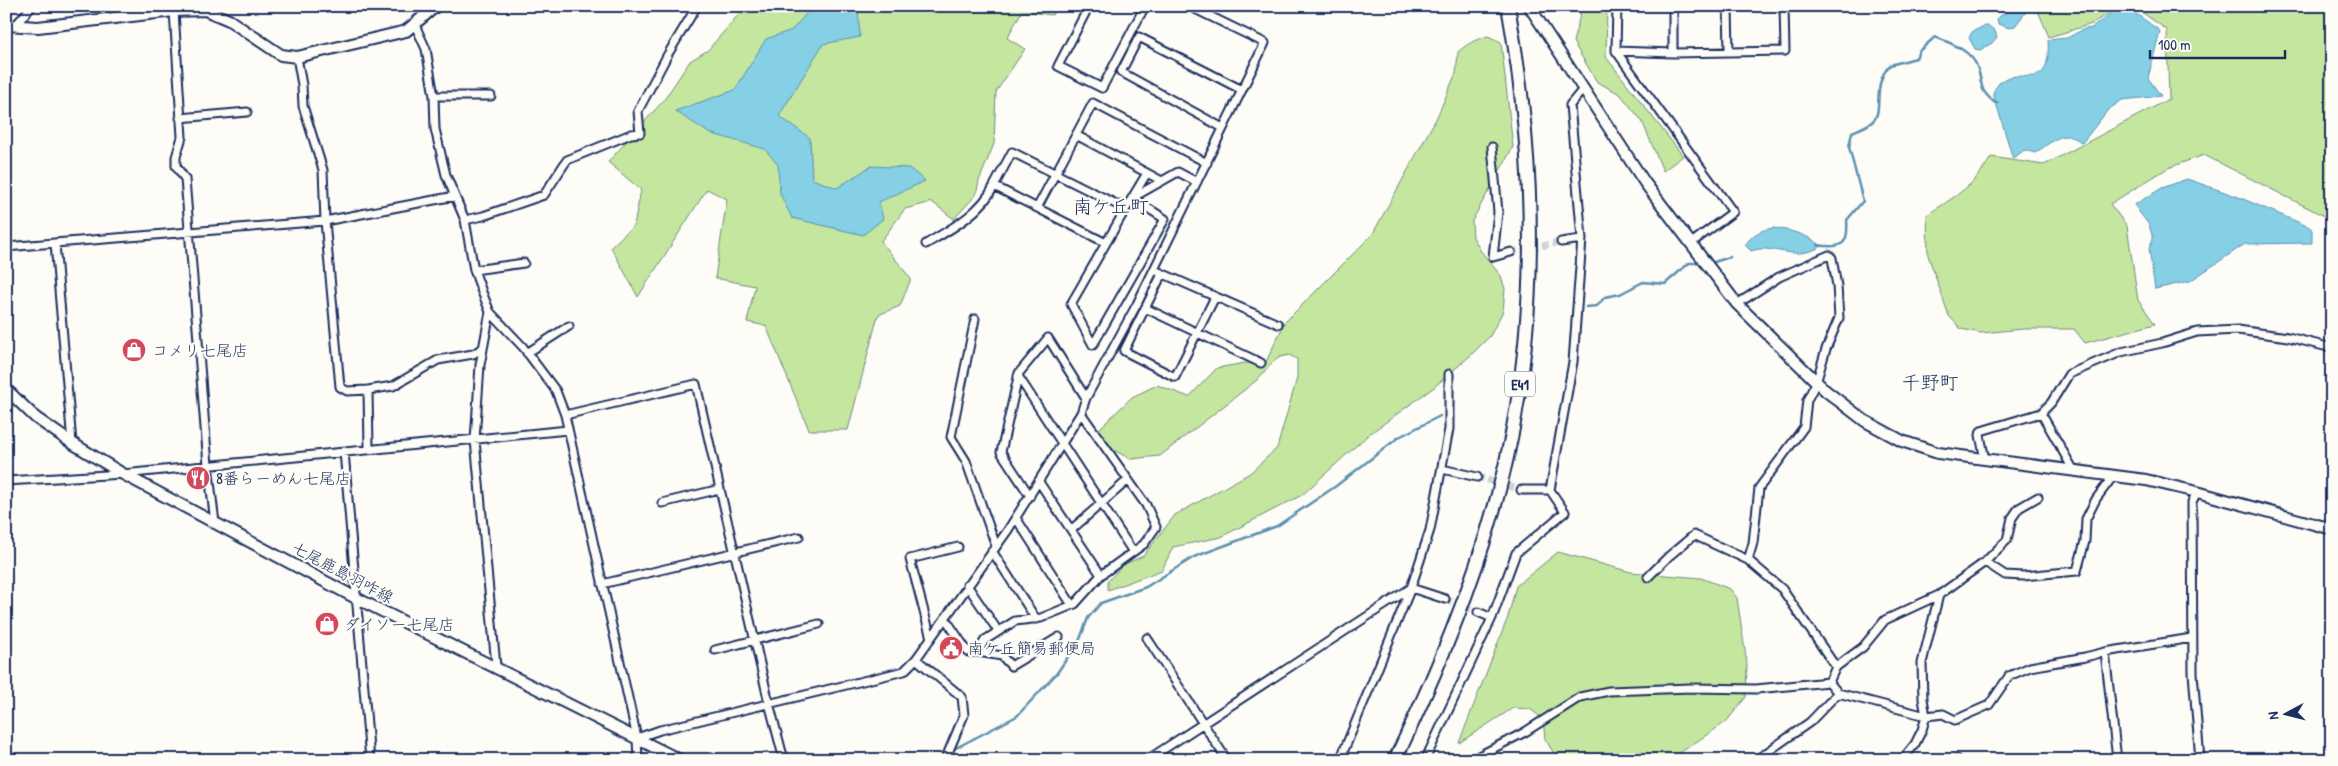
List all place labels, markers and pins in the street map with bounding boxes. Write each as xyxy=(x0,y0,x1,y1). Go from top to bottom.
shop icon: コメリ七尾店 xyxy=(121,337,147,363)
place label: コメリ七尾店 xyxy=(152,339,248,361)
restaurant icon: 8番らーめん七尾店 xyxy=(185,465,211,491)
place label: 8番らーめん七尾店 xyxy=(216,467,351,489)
shop icon: ダイソー七尾店 xyxy=(314,611,340,637)
place label: ダイソー七尾店 xyxy=(344,613,454,635)
public building icon: 南ケ丘簡易郵便局 xyxy=(938,635,964,661)
place label: 南ケ丘簡易郵便局 xyxy=(968,637,1096,659)

